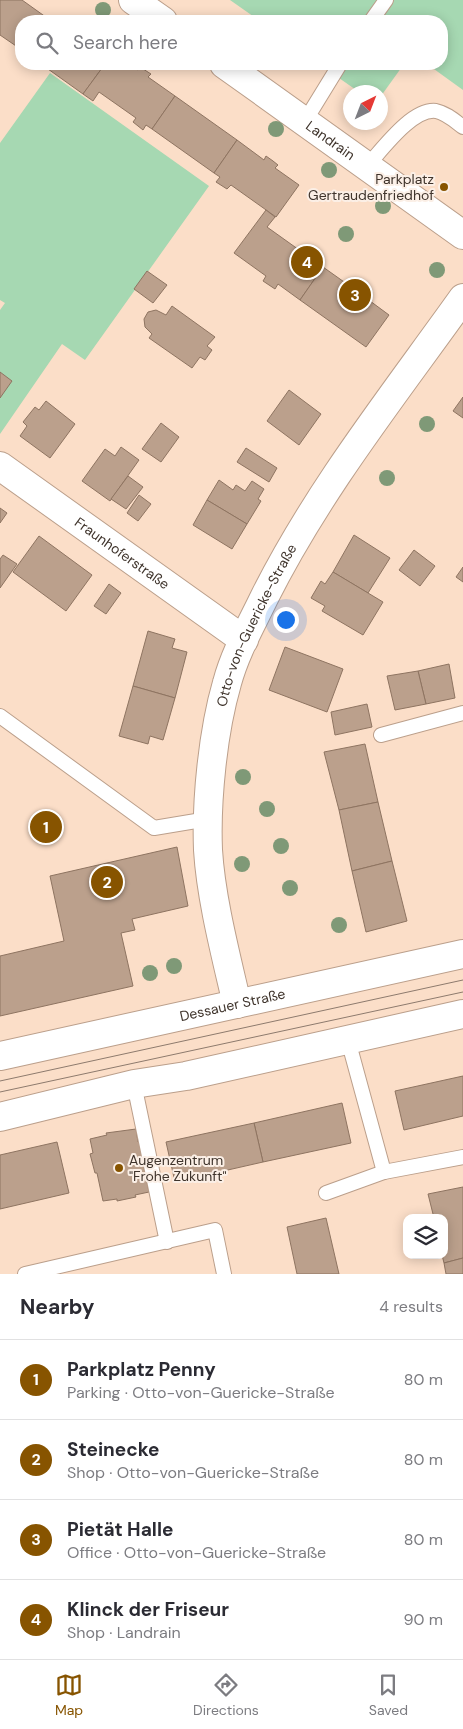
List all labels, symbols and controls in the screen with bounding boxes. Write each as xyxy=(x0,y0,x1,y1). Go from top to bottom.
search box xyxy=(15,15,448,70)
icon: search xyxy=(33,29,61,57)
text: Search here xyxy=(73,30,178,55)
north arrow xyxy=(343,85,388,130)
street label: Landrain xyxy=(302,117,359,164)
place label: Parkplatz Gertraudenfriedhof xyxy=(308,170,434,204)
marker: Parkplatz Gertraudenfriedhof xyxy=(438,181,450,193)
pin: 4 xyxy=(291,243,323,281)
pin: 3 xyxy=(339,276,371,314)
street label: Fraunhoferstraße xyxy=(71,513,173,593)
street label: Otto-von-Guericke-Straße xyxy=(212,541,300,708)
your location xyxy=(273,607,299,633)
pin: 1 xyxy=(30,808,62,846)
pin: 2 xyxy=(91,863,123,901)
street label: Dessauer Straße xyxy=(178,984,287,1025)
place label: Augenzentrum "Frohe Zukunft" xyxy=(129,1151,227,1185)
marker: Augenzentrum "Frohe Zukunft" xyxy=(113,1162,125,1174)
map controls xyxy=(403,1214,448,1259)
button: layers xyxy=(403,1214,448,1259)
text: Nearby xyxy=(20,1293,94,1321)
text: 4 results xyxy=(379,1296,443,1317)
text: Parkplatz Penny xyxy=(67,1357,216,1382)
text: 1 xyxy=(33,1369,39,1390)
text: 80 m xyxy=(404,1369,443,1390)
text: Parking · Otto-von-Guericke-Straße xyxy=(67,1382,335,1403)
text: Steinecke xyxy=(67,1437,159,1462)
text: 2 xyxy=(31,1449,41,1470)
text: 80 m xyxy=(404,1449,443,1470)
text: Shop · Otto-von-Guericke-Straße xyxy=(67,1462,319,1483)
text: Pietät Halle xyxy=(67,1517,173,1542)
text: 3 xyxy=(31,1529,41,1550)
text: 80 m xyxy=(404,1529,443,1550)
text: Office · Otto-von-Guericke-Straße xyxy=(67,1542,326,1563)
text: Klinck der Friseur xyxy=(67,1597,229,1622)
text: 4 xyxy=(31,1609,41,1630)
text: 90 m xyxy=(403,1609,443,1630)
text: Shop · Landrain xyxy=(67,1622,181,1643)
tab: Map xyxy=(55,1671,83,1719)
tab: Directions xyxy=(193,1671,259,1719)
tab: Saved xyxy=(369,1671,408,1719)

